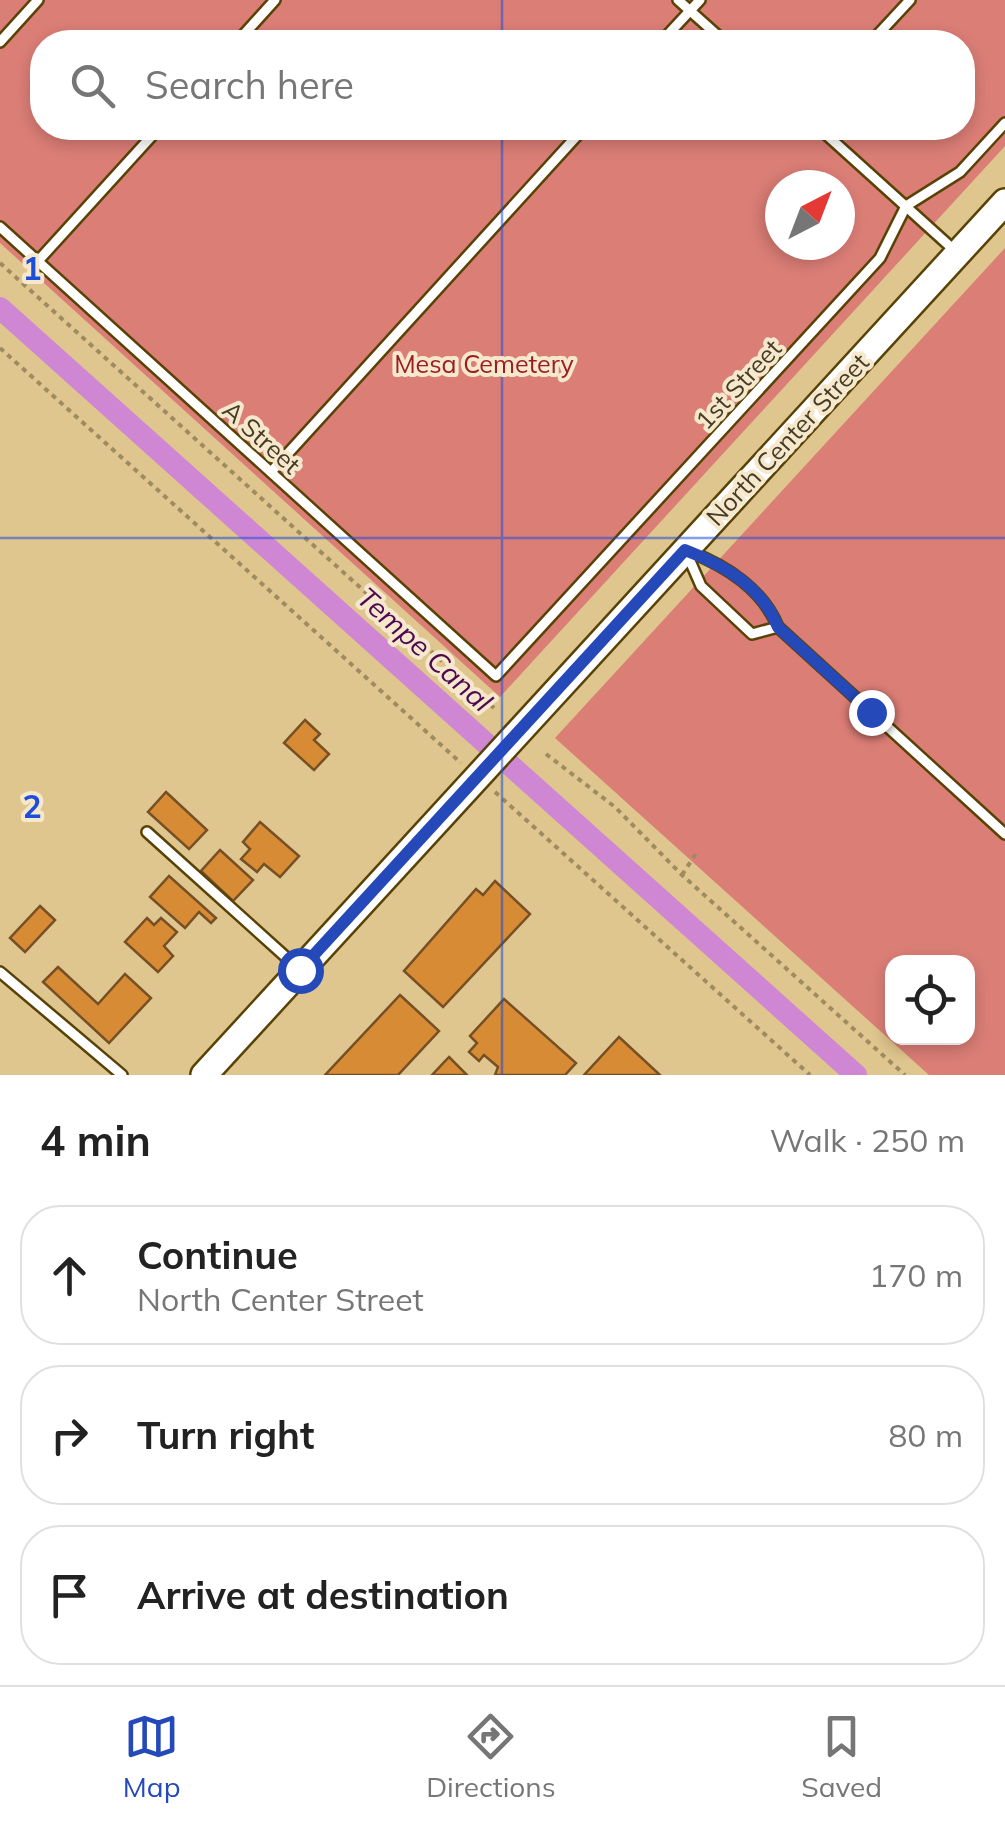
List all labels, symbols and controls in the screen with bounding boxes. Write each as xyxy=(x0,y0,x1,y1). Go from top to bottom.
search box xyxy=(30,30,975,140)
icon: search xyxy=(65,58,120,113)
text: Search here xyxy=(145,61,354,109)
north arrow xyxy=(765,170,855,260)
text: 1 xyxy=(22,248,42,288)
street label: 1st Street xyxy=(689,332,788,435)
street label: North Center Street xyxy=(699,346,875,531)
park label: Mesa Cemetery xyxy=(394,348,574,379)
street label: A Street xyxy=(217,394,307,480)
water label: Tempe Canal xyxy=(350,579,500,719)
route end xyxy=(849,690,895,736)
text: 2 xyxy=(22,786,42,826)
route start xyxy=(278,948,324,994)
map controls xyxy=(885,955,975,1045)
button: locate xyxy=(885,955,975,1045)
text: 4 min xyxy=(40,1114,151,1167)
text: Walk · 250 m xyxy=(770,1120,965,1160)
text: Continue xyxy=(137,1231,298,1279)
icon: ahead xyxy=(42,1248,97,1303)
text: 170 m xyxy=(869,1255,963,1295)
text: North Center Street xyxy=(137,1279,424,1319)
icon: right xyxy=(42,1408,97,1463)
text: Turn right xyxy=(137,1411,314,1459)
text: 80 m xyxy=(888,1415,963,1455)
icon: arrive xyxy=(42,1568,97,1623)
text: Arrive at destination xyxy=(137,1571,509,1619)
tab: Map xyxy=(123,1709,180,1804)
tab: Directions xyxy=(426,1709,556,1804)
tab: Saved xyxy=(801,1709,882,1804)

